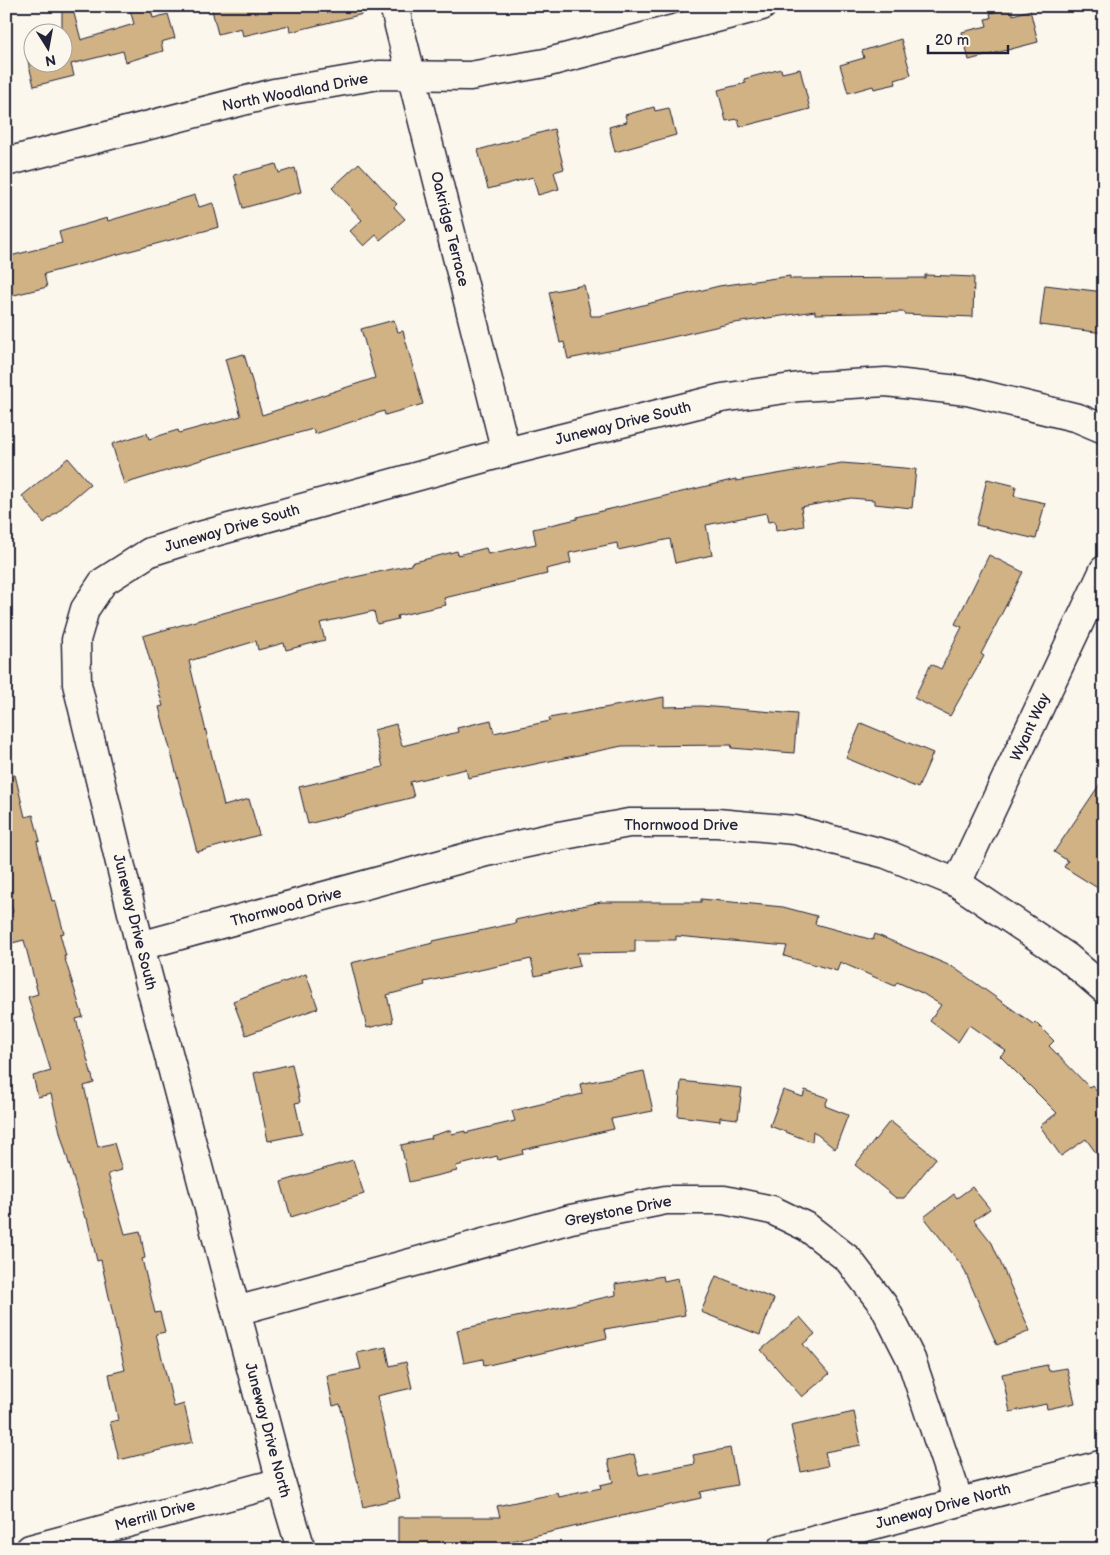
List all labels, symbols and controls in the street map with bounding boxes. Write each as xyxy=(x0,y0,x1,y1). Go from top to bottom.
north arrow xyxy=(22,22,72,72)
scale bar xyxy=(928,22,1008,54)
text: 20 m xyxy=(935,31,969,50)
text: N xyxy=(44,51,57,70)
street label: North Woodland Drive xyxy=(220,69,370,116)
street label: Oakridge Terrace xyxy=(426,170,473,289)
street label: Juneway Drive South xyxy=(553,397,693,450)
street label: Juneway Drive South xyxy=(162,500,302,557)
street label: Wyant Way xyxy=(1006,690,1055,764)
street label: Thornwood Drive xyxy=(624,816,738,835)
street label: Juneway Drive South xyxy=(108,852,161,992)
street label: Thornwood Drive xyxy=(229,884,344,931)
street label: Greystone Drive xyxy=(563,1192,673,1231)
street label: Juneway Drive North xyxy=(240,1360,295,1500)
street label: Juneway Drive North xyxy=(873,1479,1013,1534)
street label: Merrill Drive xyxy=(113,1496,197,1535)

